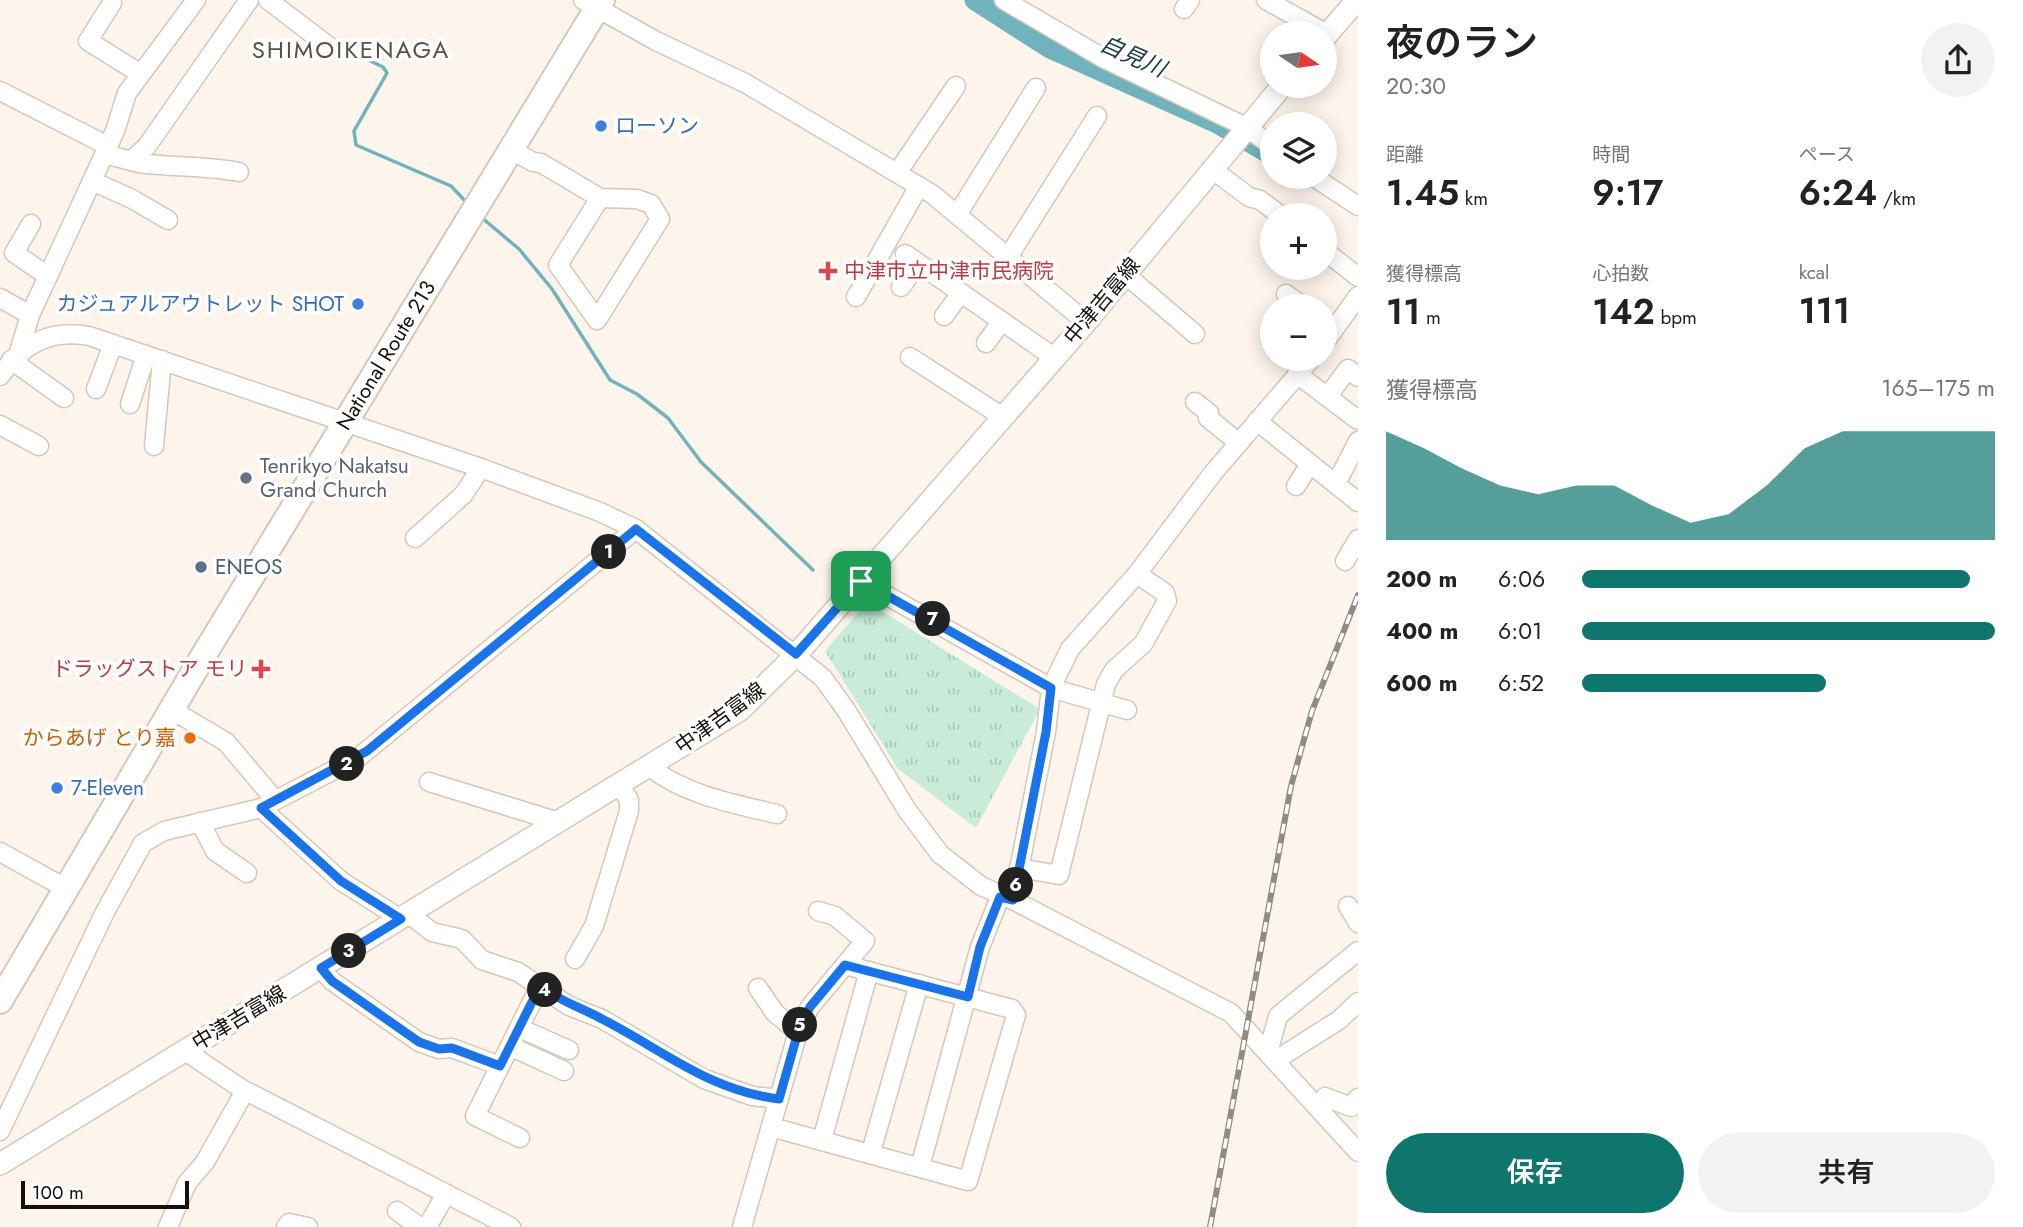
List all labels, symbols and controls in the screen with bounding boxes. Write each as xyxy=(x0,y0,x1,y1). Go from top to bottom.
text: 夜のラン xyxy=(1386,15,1538,70)
north arrow xyxy=(1260,21,1337,98)
map controls xyxy=(1260,21,1337,371)
button: share xyxy=(1921,23,1995,97)
water label: 自見川 xyxy=(1095,26,1174,87)
district label: SHIMOIKENAGA xyxy=(252,32,450,67)
text: 20:30 xyxy=(1386,69,1446,103)
place label: ローソン xyxy=(615,111,699,141)
button: layers xyxy=(1260,112,1337,189)
marker: ローソン xyxy=(593,118,609,134)
text: 距離 xyxy=(1386,141,1424,168)
text: 時間 xyxy=(1592,141,1630,168)
text: ペース xyxy=(1799,141,1855,168)
text: 1.45 xyxy=(1386,168,1459,218)
text: 9:17 xyxy=(1592,168,1663,218)
text: 6:24 xyxy=(1799,168,1877,218)
text: km xyxy=(1459,185,1488,212)
text: /km xyxy=(1877,185,1916,212)
button: + xyxy=(1260,203,1337,280)
street label: 中津吉富線 xyxy=(1057,251,1147,351)
place label: 中津市立中津市民病院 xyxy=(844,256,1054,286)
text: kcal xyxy=(1799,259,1829,286)
text: 獲得標高 xyxy=(1386,260,1462,287)
text: 心拍数 xyxy=(1592,260,1649,287)
marker: 中津市立中津市民病院 xyxy=(818,261,838,281)
street label: National Route 213 xyxy=(329,275,443,436)
text: 111 xyxy=(1799,286,1850,336)
text: 11 xyxy=(1386,287,1420,337)
text: 142 xyxy=(1592,287,1655,337)
place label: カジュアルアウトレット SHOT xyxy=(57,289,344,319)
button: − xyxy=(1260,294,1337,371)
marker: カジュアルアウトレット SHOT xyxy=(350,296,366,312)
text: m xyxy=(1420,304,1441,331)
text: bpm xyxy=(1655,304,1697,331)
text: 165–175 m xyxy=(1881,371,1995,405)
text: 獲得標高 xyxy=(1386,373,1478,407)
place label: Tenrikyo Nakatsu Grand Church xyxy=(260,451,409,505)
marker: Tenrikyo Nakatsu Grand Church xyxy=(238,470,254,486)
pin: 1 xyxy=(592,534,626,570)
text: 1 xyxy=(604,538,613,565)
pin xyxy=(831,551,891,611)
place label: ENEOS xyxy=(215,552,282,582)
marker: ENEOS xyxy=(193,559,209,575)
icon: arrive xyxy=(842,562,880,600)
text: 200 m xyxy=(1386,562,1457,596)
text: 6:06 xyxy=(1498,562,1545,596)
pin: 7 xyxy=(916,602,950,636)
text: 7 xyxy=(927,605,938,632)
text: 400 m xyxy=(1386,614,1458,648)
text: 6:01 xyxy=(1498,614,1542,648)
place label: ドラッグストア モリ xyxy=(52,654,247,684)
marker: ドラッグストア モリ xyxy=(253,661,269,677)
text: 600 m xyxy=(1386,666,1458,700)
text: 6:52 xyxy=(1498,666,1544,700)
street label: 中津吉富線 xyxy=(669,675,771,761)
place label: からあげ とり嘉 xyxy=(23,723,176,753)
marker: からあげ とり嘉 xyxy=(182,730,198,746)
pin: 2 xyxy=(330,746,364,782)
text: 2 xyxy=(340,750,353,777)
place label: 7-Eleven xyxy=(71,773,144,803)
marker: 7-Eleven xyxy=(49,780,65,796)
pin: 6 xyxy=(998,868,1034,903)
text: 6 xyxy=(1009,871,1022,898)
pin: 3 xyxy=(332,934,366,968)
text: 3 xyxy=(343,937,354,964)
pin: 4 xyxy=(528,972,562,1007)
text: 4 xyxy=(538,976,551,1003)
street label: 中津吉富線 xyxy=(186,978,292,1058)
pin: 5 xyxy=(782,1007,818,1042)
text: 5 xyxy=(793,1011,806,1038)
button: 保存 xyxy=(1386,1133,1684,1213)
button: 共有 xyxy=(1698,1133,1995,1213)
scale bar xyxy=(21,1178,189,1210)
text: 100 m xyxy=(32,1179,84,1206)

